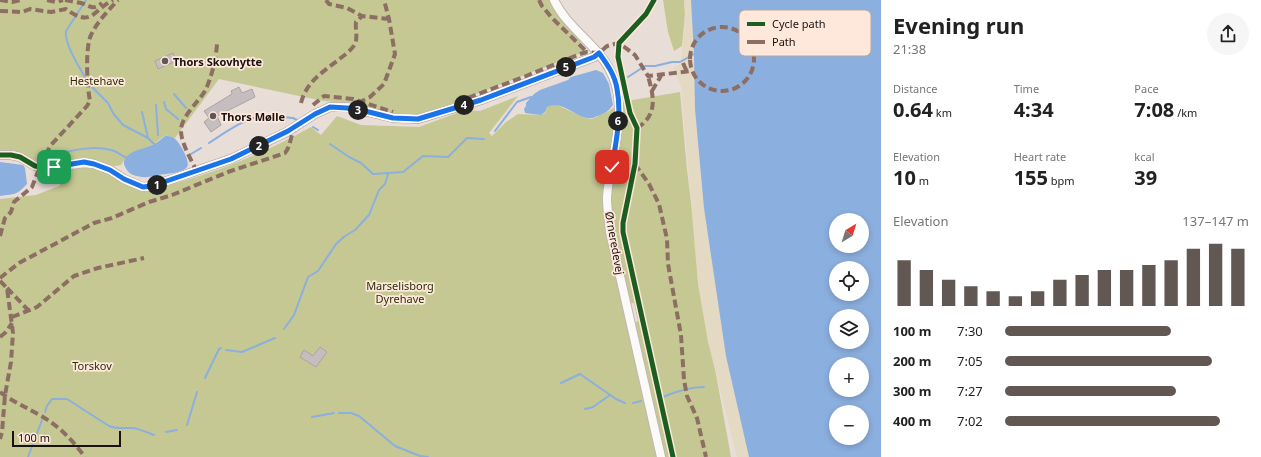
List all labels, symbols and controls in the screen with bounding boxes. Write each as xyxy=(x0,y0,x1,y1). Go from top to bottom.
legend xyxy=(739,10,871,56)
text: Evening run xyxy=(893,10,1024,40)
button: share xyxy=(1207,13,1249,55)
text: Cycle path xyxy=(772,16,825,31)
text: Path xyxy=(772,34,796,49)
text: 21:38 xyxy=(893,40,926,58)
place label: Thors Skovhytte xyxy=(173,54,262,69)
marker: Thors Skovhytte xyxy=(160,56,170,66)
pin: 5 xyxy=(556,57,576,77)
text: 5 xyxy=(563,59,569,74)
park label: Hestehave xyxy=(70,73,124,88)
text: Distance xyxy=(893,81,938,96)
text: Time xyxy=(1014,81,1039,96)
text: Pace xyxy=(1134,81,1159,96)
pin: 4 xyxy=(454,95,474,115)
text: 0.64 xyxy=(893,96,933,123)
text: 4:34 xyxy=(1014,96,1054,123)
text: 7:08 xyxy=(1134,96,1174,123)
text: 4 xyxy=(461,97,467,112)
pin: 3 xyxy=(348,100,368,120)
text: 3 xyxy=(355,102,361,117)
text: km xyxy=(933,105,952,120)
text: /km xyxy=(1174,105,1197,120)
place label: Thors Mølle xyxy=(221,109,285,124)
marker: Thors Mølle xyxy=(208,111,218,121)
pin: 6 xyxy=(608,111,628,131)
text: 6 xyxy=(615,113,621,128)
pin: 2 xyxy=(249,136,269,156)
text: 2 xyxy=(256,138,262,153)
text: Elevation xyxy=(893,149,940,164)
text: Heart rate xyxy=(1014,149,1066,164)
text: kcal xyxy=(1134,149,1155,164)
pin xyxy=(37,150,71,184)
pin xyxy=(595,150,629,184)
icon: arrive xyxy=(43,156,65,178)
icon: check xyxy=(601,156,623,178)
text: 10 xyxy=(893,164,916,191)
text: 155 xyxy=(1014,164,1048,191)
text: 39 xyxy=(1134,164,1157,191)
text: m xyxy=(916,173,929,188)
text: bpm xyxy=(1048,173,1075,188)
pin: 1 xyxy=(147,175,167,195)
text: 1 xyxy=(154,177,160,192)
street label: Ørneredevej xyxy=(602,210,628,276)
text: Elevation xyxy=(893,212,949,230)
text: 137–147 m xyxy=(1182,212,1249,230)
north arrow xyxy=(829,213,869,253)
map controls xyxy=(829,213,869,445)
button: locate xyxy=(829,261,869,301)
park label: Marselisborg Dyrehave xyxy=(366,278,434,306)
button: layers xyxy=(829,309,869,349)
text: 100 m xyxy=(893,322,931,340)
text: 7:30 xyxy=(957,322,983,340)
text: 200 m xyxy=(893,352,931,370)
text: 7:05 xyxy=(957,352,983,370)
button: + xyxy=(829,357,869,397)
park label: Torskov xyxy=(72,358,112,373)
text: 300 m xyxy=(893,382,931,400)
text: 7:27 xyxy=(957,382,983,400)
button: − xyxy=(829,405,869,445)
text: 400 m xyxy=(893,412,931,430)
text: 7:02 xyxy=(957,412,983,430)
scale bar xyxy=(12,429,121,448)
text: 100 m xyxy=(18,430,50,445)

